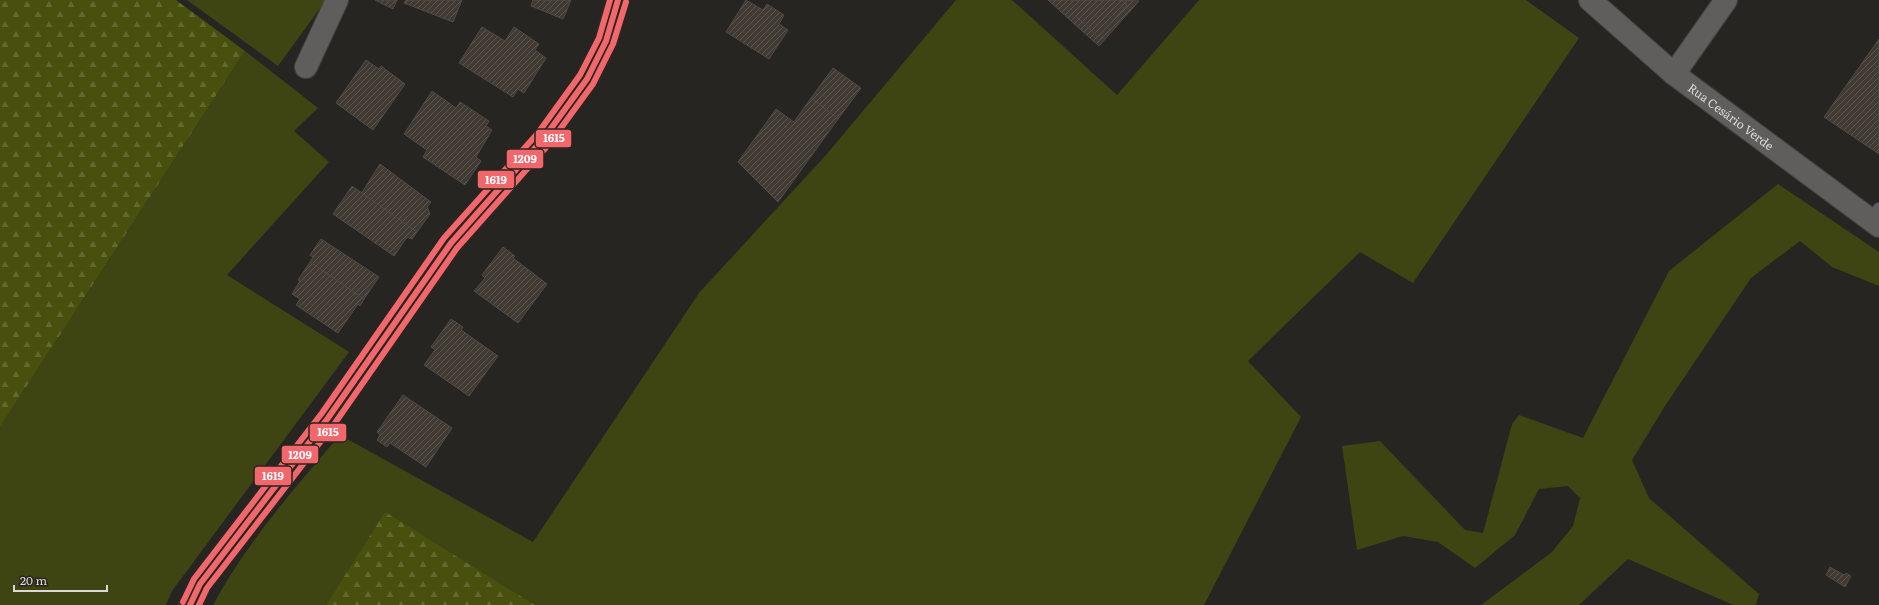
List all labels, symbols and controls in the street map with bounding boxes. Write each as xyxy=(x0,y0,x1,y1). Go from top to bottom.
street label: Rua Cesário Verde xyxy=(1684,78,1778,154)
line badge: 1615 xyxy=(535,129,572,148)
text: 1615 xyxy=(543,129,565,145)
line badge: 1209 xyxy=(506,149,544,169)
text: 1209 xyxy=(513,150,537,166)
line badge: 1619 xyxy=(477,170,515,189)
text: 1619 xyxy=(485,171,507,187)
line badge: 1615 xyxy=(309,423,347,442)
text: 1615 xyxy=(317,423,339,439)
line badge: 1209 xyxy=(281,445,319,464)
text: 1209 xyxy=(288,446,312,462)
line badge: 1619 xyxy=(254,466,292,486)
text: 1619 xyxy=(262,467,284,483)
scale bar xyxy=(14,567,107,593)
text: 20 m xyxy=(20,571,47,589)

